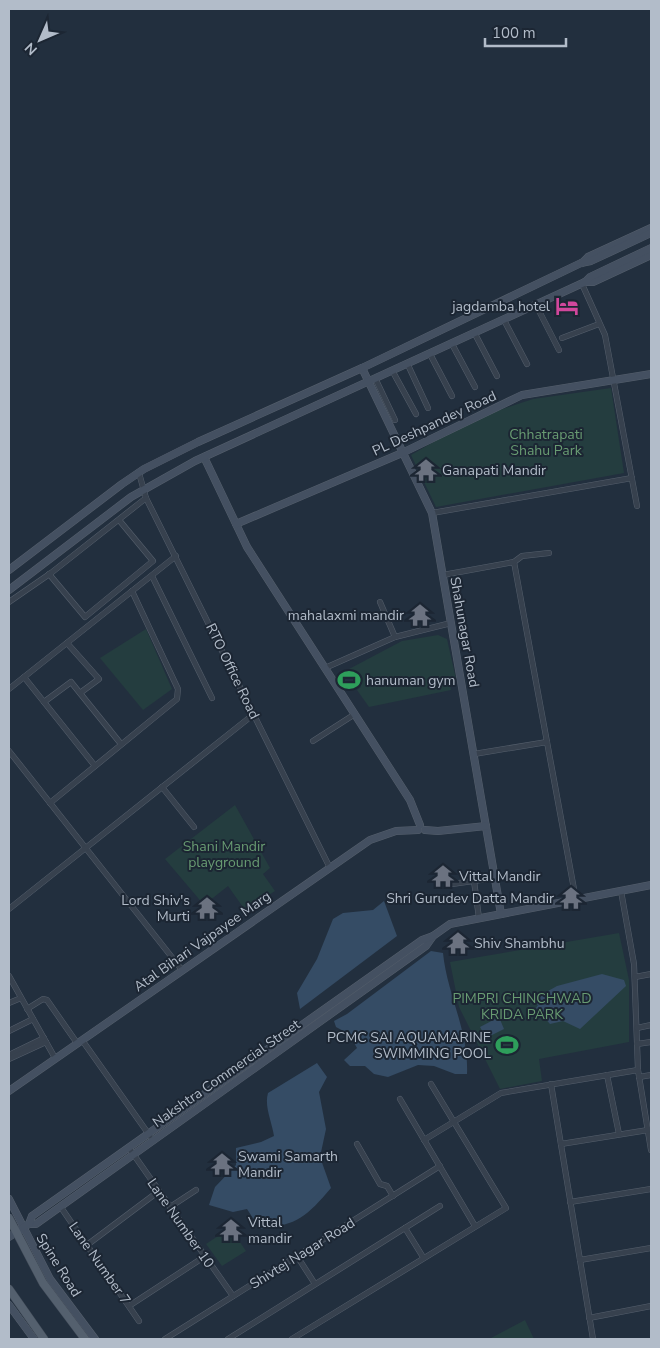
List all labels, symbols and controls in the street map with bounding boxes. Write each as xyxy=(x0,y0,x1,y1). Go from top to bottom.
north arrow xyxy=(15,15,65,65)
scale bar xyxy=(485,15,566,47)
text: 100 m xyxy=(492,23,536,43)
text: N xyxy=(21,38,42,59)
hotel icon: jagdamba hotel xyxy=(554,293,580,319)
place label: jagdamba hotel xyxy=(451,297,551,316)
street label: PL Deshpandey Road xyxy=(369,386,499,461)
park label: Chhatrapati Shahu Park xyxy=(509,425,583,460)
temple icon: Ganapati Mandir xyxy=(413,457,439,483)
place label: Ganapati Mandir xyxy=(442,461,546,480)
street label: Shahunagar Road xyxy=(445,575,484,689)
temple icon: mahalaxmi mandir xyxy=(407,602,433,628)
place label: mahalaxmi mandir xyxy=(288,606,404,625)
street label: RTO Office Road xyxy=(201,620,264,722)
sports icon: hanuman gym xyxy=(336,667,362,693)
place label: hanuman gym xyxy=(366,671,456,690)
park label: Shani Mandir playground xyxy=(183,837,265,872)
temple icon: Vittal Mandir xyxy=(430,863,456,889)
place label: Vittal Mandir xyxy=(458,867,540,886)
temple icon: Shri Gurudev Datta Mandir xyxy=(558,885,584,911)
street label: Atal Bihari Vajpayee Marg xyxy=(130,887,275,996)
place label: Shri Gurudev Datta Mandir xyxy=(386,889,554,908)
place label: Lord Shiv's Murti xyxy=(121,891,190,926)
temple icon: Lord Shiv's Murti xyxy=(194,895,220,921)
temple icon: Shiv Shambhu xyxy=(445,930,471,956)
place label: Shiv Shambhu xyxy=(474,934,565,953)
park label: PIMPRI CHINCHWAD KRIDA PARK xyxy=(452,989,592,1024)
street label: Nakshtra Commercial Street xyxy=(149,1015,304,1132)
place label: PCMC SAI AQUAMARINE SWIMMING POOL xyxy=(327,1028,491,1063)
sports icon: PCMC SAI AQUAMARINE SWIMMING POOL xyxy=(494,1032,520,1058)
place label: Swami Samarth Mandir xyxy=(238,1147,338,1182)
temple icon: Swami Samarth Mandir xyxy=(209,1151,235,1177)
street label: Lane Number 10 xyxy=(143,1175,219,1272)
street label: Shivtej Nagar Road xyxy=(246,1213,359,1294)
place label: Vittal mandir xyxy=(247,1213,292,1248)
temple icon: Vittal mandir xyxy=(218,1217,244,1243)
street label: Lane Number 7 xyxy=(64,1218,135,1308)
street label: Spine Road xyxy=(32,1230,86,1301)

